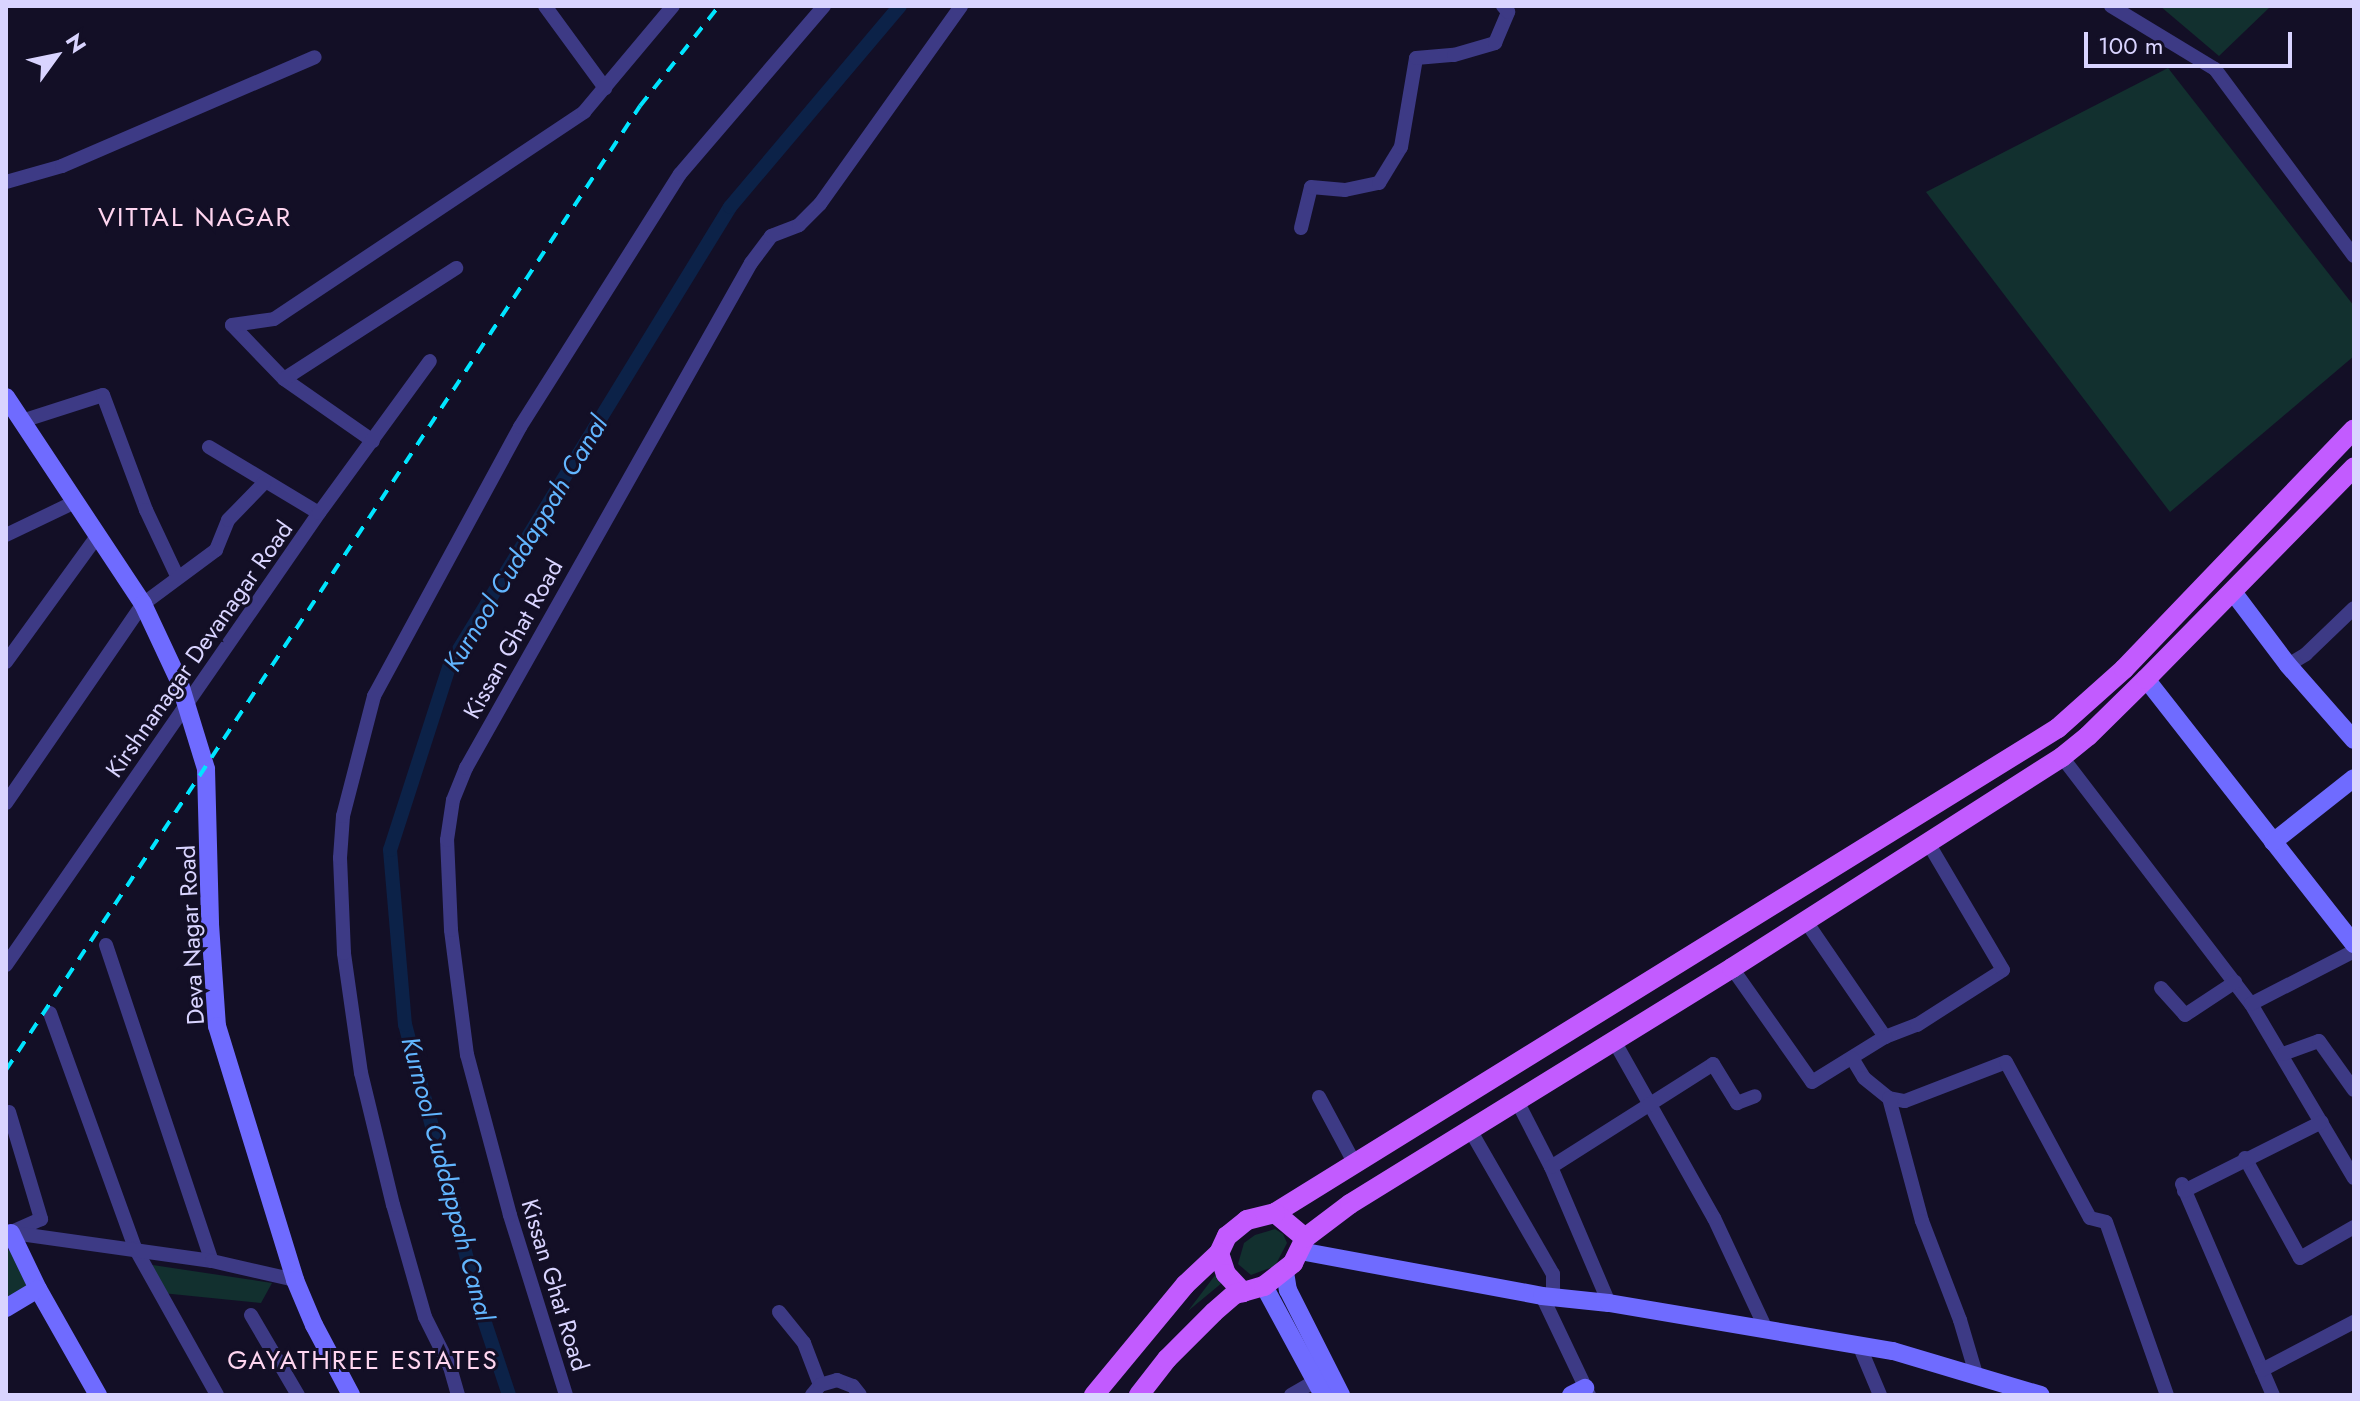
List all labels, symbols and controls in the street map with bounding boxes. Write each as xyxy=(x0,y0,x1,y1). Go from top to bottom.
north arrow xyxy=(16,16,96,96)
scale bar xyxy=(2088,16,2296,66)
text: N xyxy=(58,27,94,59)
text: 100 m xyxy=(2098,28,2164,63)
district label: VITTAL NAGAR xyxy=(98,202,292,234)
water label: Kurnool Cuddappah Canal xyxy=(437,411,615,677)
street label: Kirshnanagar Devanagar Road xyxy=(99,515,299,783)
street label: Kissan Ghat Road xyxy=(457,554,569,724)
street label: Deva Nagar Road xyxy=(172,844,210,1026)
water label: Kurnool Cuddappah Canal xyxy=(394,1034,500,1324)
street label: Kissan Ghat Road xyxy=(515,1196,595,1374)
district label: GAYATHREE ESTATES xyxy=(227,1345,499,1377)

